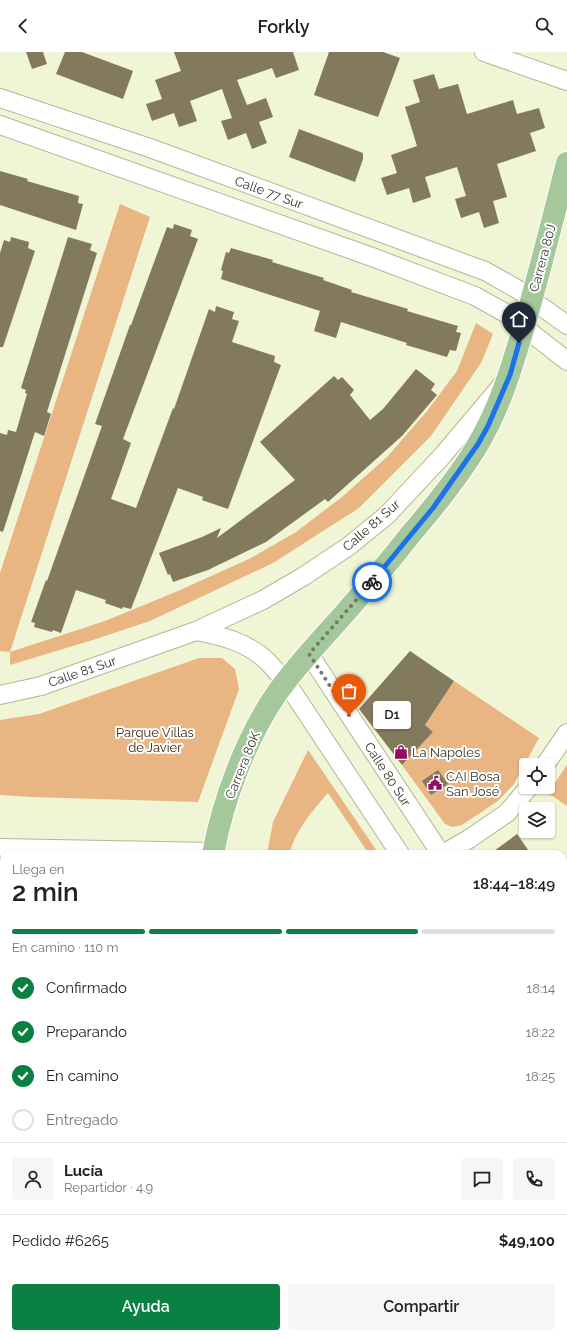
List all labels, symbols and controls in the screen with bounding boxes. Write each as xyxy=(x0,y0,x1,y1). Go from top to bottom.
icon: back xyxy=(12,15,34,37)
icon: search xyxy=(533,15,555,37)
text: Forkly xyxy=(257,16,310,37)
street label: Calle 77 Sur xyxy=(233,173,305,212)
street label: Carrera 80J xyxy=(526,223,559,294)
pin xyxy=(502,302,536,343)
icon: home xyxy=(508,308,530,330)
street label: Calle 81 Sur xyxy=(340,496,403,554)
courier xyxy=(352,562,392,602)
icon: bike xyxy=(361,571,383,593)
street label: Calle 81 Sur xyxy=(46,653,118,690)
pin xyxy=(332,674,366,715)
icon: bag xyxy=(338,680,360,702)
callout: D1 xyxy=(373,701,411,729)
text: D1 xyxy=(384,707,400,722)
park label: Parque Villas de Javier xyxy=(116,725,194,755)
street label: Carrera 80K xyxy=(222,729,263,801)
street label: Calle 80 Sur xyxy=(361,739,414,809)
shop icon: La Napoles xyxy=(393,744,409,760)
place label: La Napoles xyxy=(412,745,480,760)
map controls xyxy=(519,758,555,838)
button: locate xyxy=(519,758,555,794)
place label: CAI Bosa San José xyxy=(446,769,500,799)
public building icon: CAI Bosa San José xyxy=(427,775,443,791)
button: layers xyxy=(519,802,555,838)
text: Llega en xyxy=(12,862,64,877)
text: 18:44–18:49 xyxy=(473,875,555,893)
text: 2 min xyxy=(12,877,79,907)
text: En camino · 110 m xyxy=(12,940,119,955)
icon: check xyxy=(12,977,34,999)
text: Confirmado xyxy=(46,979,127,997)
text: 18:14 xyxy=(527,981,555,996)
icon: check xyxy=(12,1021,34,1043)
text: Preparando xyxy=(46,1023,127,1041)
text: 18:22 xyxy=(526,1025,555,1040)
icon: check xyxy=(12,1065,34,1087)
text: En camino xyxy=(46,1067,119,1085)
text: 18:25 xyxy=(525,1069,555,1084)
text: Entregado xyxy=(46,1111,118,1129)
button: person xyxy=(12,1158,54,1200)
button: chat xyxy=(461,1158,503,1200)
button: phone xyxy=(513,1158,555,1200)
text: Lucía xyxy=(64,1162,103,1180)
text: Repartidor · 4.9 xyxy=(64,1180,153,1195)
text: Pedido #6265 xyxy=(12,1232,109,1250)
text: $49,100 xyxy=(499,1232,555,1250)
button: Ayuda xyxy=(12,1284,280,1330)
button: Compartir xyxy=(288,1284,555,1330)

